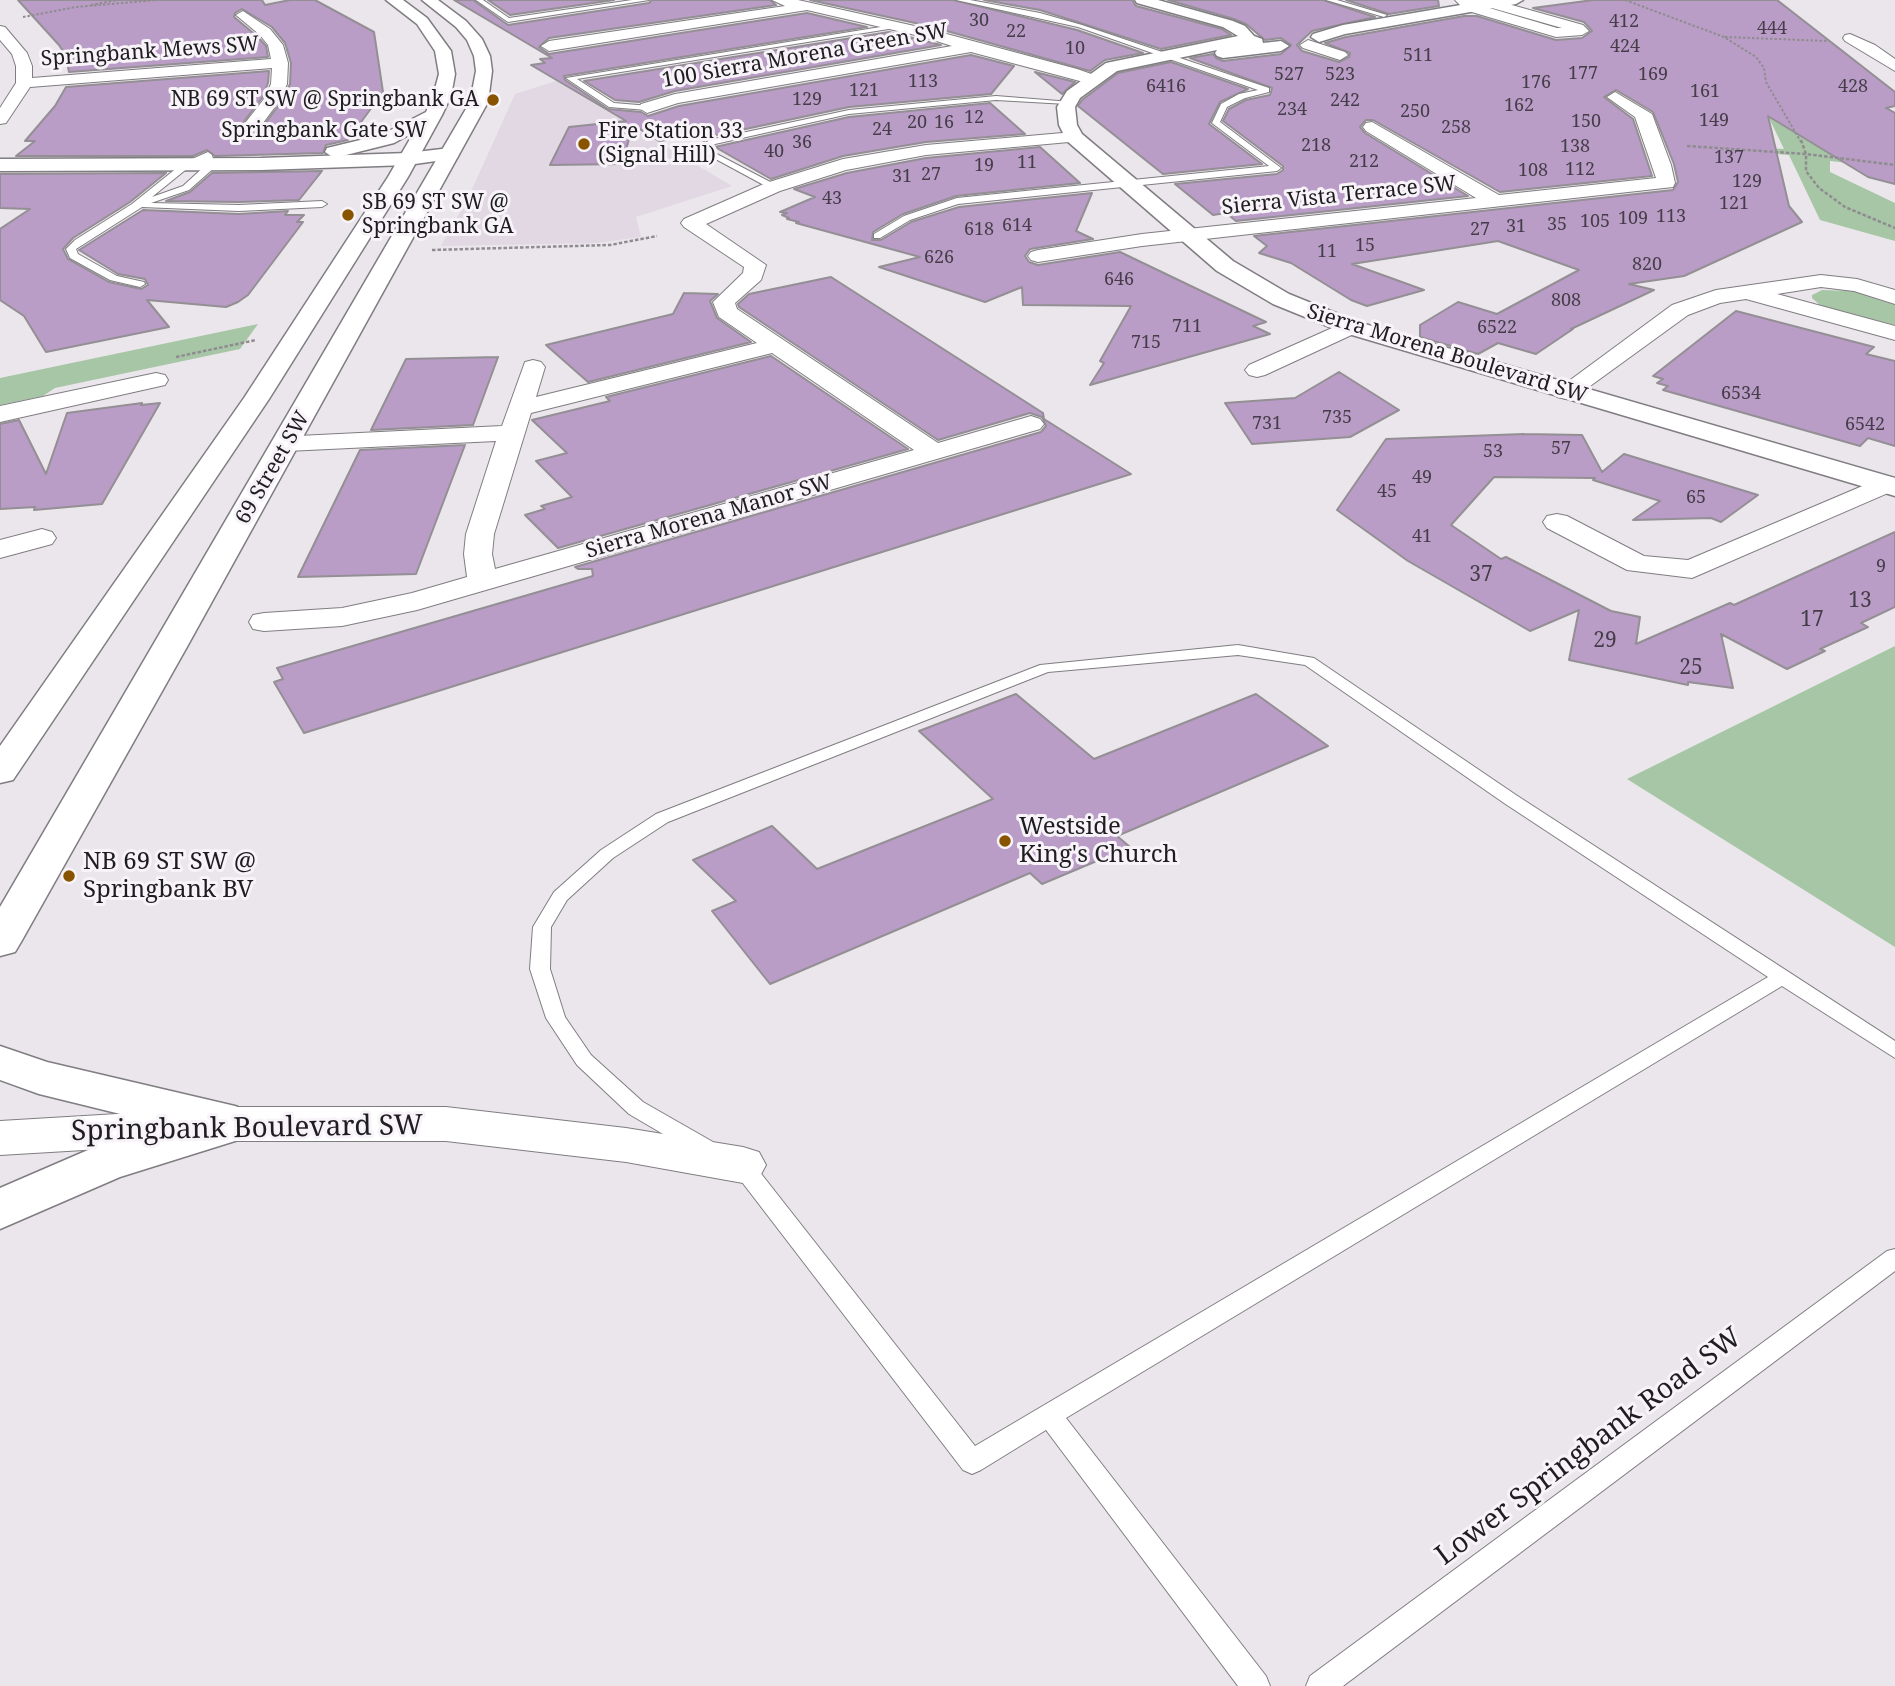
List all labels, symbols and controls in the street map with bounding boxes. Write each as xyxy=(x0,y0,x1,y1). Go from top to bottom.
house number: 30 xyxy=(969,10,989,32)
house number: 412 xyxy=(1609,11,1639,33)
street label: 100 Sierra Morena Green SW xyxy=(660,18,950,94)
house number: 444 xyxy=(1757,18,1787,40)
house number: 22 xyxy=(1006,21,1026,43)
street label: Springbank Mews SW xyxy=(40,32,260,72)
house number: 424 xyxy=(1610,36,1640,58)
house number: 10 xyxy=(1065,38,1085,60)
house number: 511 xyxy=(1403,45,1433,67)
house number: 177 xyxy=(1568,63,1598,85)
house number: 527 xyxy=(1274,64,1304,86)
house number: 523 xyxy=(1325,64,1355,86)
house number: 169 xyxy=(1638,64,1668,86)
house number: 113 xyxy=(908,71,938,93)
house number: 176 xyxy=(1521,72,1551,94)
house number: 6416 xyxy=(1146,76,1186,98)
house number: 428 xyxy=(1838,76,1868,98)
house number: 121 xyxy=(849,80,879,102)
house number: 161 xyxy=(1690,81,1720,103)
place label: NB 69 ST SW @ Springbank GA xyxy=(171,87,479,113)
house number: 129 xyxy=(792,89,822,111)
house number: 242 xyxy=(1330,90,1360,112)
marker: NB 69 ST SW @ Springbank GA xyxy=(485,92,501,108)
house number: 162 xyxy=(1504,95,1534,117)
house number: 234 xyxy=(1277,99,1307,121)
house number: 250 xyxy=(1400,101,1430,123)
house number: 12 xyxy=(964,107,984,129)
house number: 149 xyxy=(1699,110,1729,132)
house number: 150 xyxy=(1571,111,1601,133)
house number: 20 xyxy=(907,112,927,134)
house number: 16 xyxy=(934,112,954,134)
house number: 258 xyxy=(1441,117,1471,139)
street label: Springbank Gate SW xyxy=(221,118,427,144)
place label: Fire Station 33 (Signal Hill) xyxy=(598,119,743,169)
house number: 24 xyxy=(872,119,892,141)
house number: 36 xyxy=(792,132,812,154)
house number: 218 xyxy=(1301,135,1331,157)
marker: Fire Station 33 (Signal Hill) xyxy=(576,136,592,152)
house number: 138 xyxy=(1560,136,1590,158)
house number: 40 xyxy=(764,141,784,163)
house number: 137 xyxy=(1714,147,1744,169)
house number: 212 xyxy=(1349,151,1379,173)
house number: 11 xyxy=(1017,152,1037,174)
house number: 19 xyxy=(974,155,994,177)
house number: 112 xyxy=(1565,159,1595,181)
house number: 108 xyxy=(1518,160,1548,182)
house number: 27 xyxy=(921,164,941,186)
house number: 31 xyxy=(892,166,912,188)
street label: Sierra Vista Terrace SW xyxy=(1221,171,1457,221)
house number: 129 xyxy=(1732,171,1762,193)
house number: 43 xyxy=(822,188,842,210)
place label: SB 69 ST SW @ Springbank GA xyxy=(362,190,514,240)
house number: 121 xyxy=(1719,193,1749,215)
house number: 113 xyxy=(1656,206,1686,228)
marker: SB 69 ST SW @ Springbank GA xyxy=(340,207,356,223)
house number: 109 xyxy=(1618,208,1648,230)
house number: 105 xyxy=(1580,211,1610,233)
house number: 35 xyxy=(1547,214,1567,236)
house number: 614 xyxy=(1002,215,1032,237)
house number: 31 xyxy=(1506,216,1526,238)
house number: 618 xyxy=(964,219,994,241)
house number: 27 xyxy=(1470,219,1490,241)
house number: 15 xyxy=(1355,235,1375,257)
house number: 11 xyxy=(1317,241,1337,263)
house number: 626 xyxy=(924,247,954,269)
house number: 820 xyxy=(1632,254,1662,276)
house number: 646 xyxy=(1104,269,1134,291)
house number: 808 xyxy=(1551,290,1581,312)
street label: Sierra Morena Boulevard SW xyxy=(1304,299,1590,409)
house number: 711 xyxy=(1172,316,1202,338)
house number: 6522 xyxy=(1477,317,1517,339)
house number: 715 xyxy=(1131,332,1161,354)
house number: 6534 xyxy=(1721,383,1761,405)
street label: 69 Street SW xyxy=(231,407,315,529)
house number: 735 xyxy=(1322,407,1352,429)
house number: 731 xyxy=(1252,413,1282,435)
house number: 6542 xyxy=(1845,414,1885,436)
house number: 57 xyxy=(1551,438,1571,460)
house number: 53 xyxy=(1483,441,1503,463)
house number: 49 xyxy=(1412,467,1432,489)
street label: Sierra Morena Manor SW xyxy=(583,470,835,564)
house number: 45 xyxy=(1377,481,1397,503)
house number: 65 xyxy=(1686,487,1706,509)
house number: 41 xyxy=(1412,526,1432,548)
house number: 9 xyxy=(1876,556,1886,578)
house number: 37 xyxy=(1469,562,1493,588)
house number: 13 xyxy=(1848,588,1872,614)
house number: 17 xyxy=(1800,607,1824,633)
house number: 29 xyxy=(1593,628,1617,654)
house number: 25 xyxy=(1679,655,1703,681)
place label: Westside King's Church xyxy=(1019,813,1178,869)
marker: Westside King's Church xyxy=(997,833,1013,849)
place label: NB 69 ST SW @ Springbank BV xyxy=(83,848,256,904)
marker: NB 69 ST SW @ Springbank BV xyxy=(61,868,77,884)
street label: Springbank Boulevard SW xyxy=(71,1109,423,1149)
street label: Lower Springbank Road SW xyxy=(1429,1321,1749,1573)

